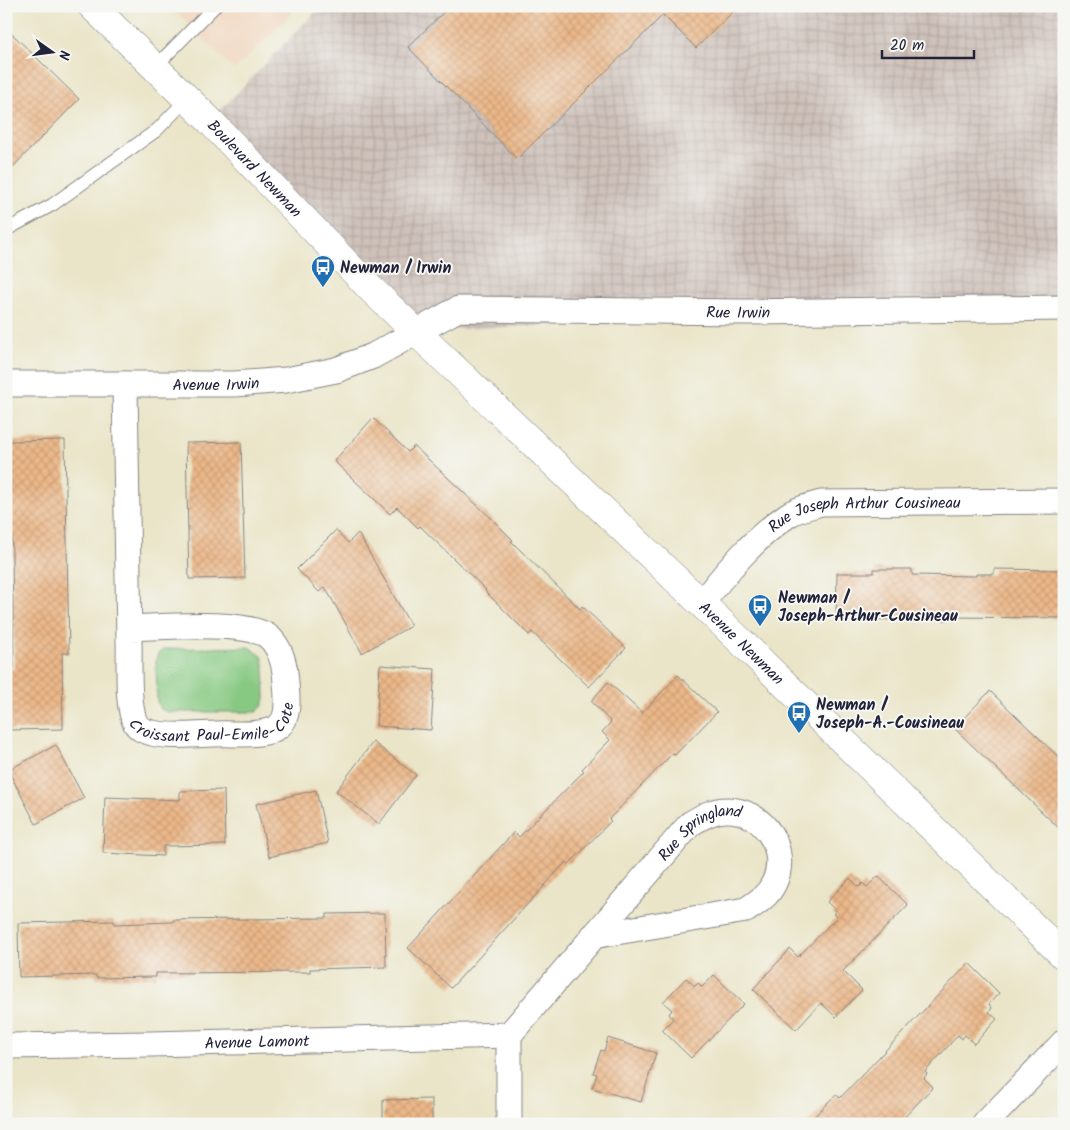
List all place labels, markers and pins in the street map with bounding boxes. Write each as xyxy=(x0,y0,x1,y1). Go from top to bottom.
bus stop icon: Newman / Irwin xyxy=(310,254,336,288)
place label: Newman / Irwin xyxy=(340,256,451,281)
place label: Newman / Joseph-Arthur-Cousineau xyxy=(778,586,958,629)
bus stop icon: Newman / Joseph-Arthur-Cousineau xyxy=(747,593,773,627)
place label: Newman / Joseph-A.-Cousineau xyxy=(816,693,964,736)
bus stop icon: Newman / Joseph-A.-Cousineau xyxy=(786,700,812,734)

